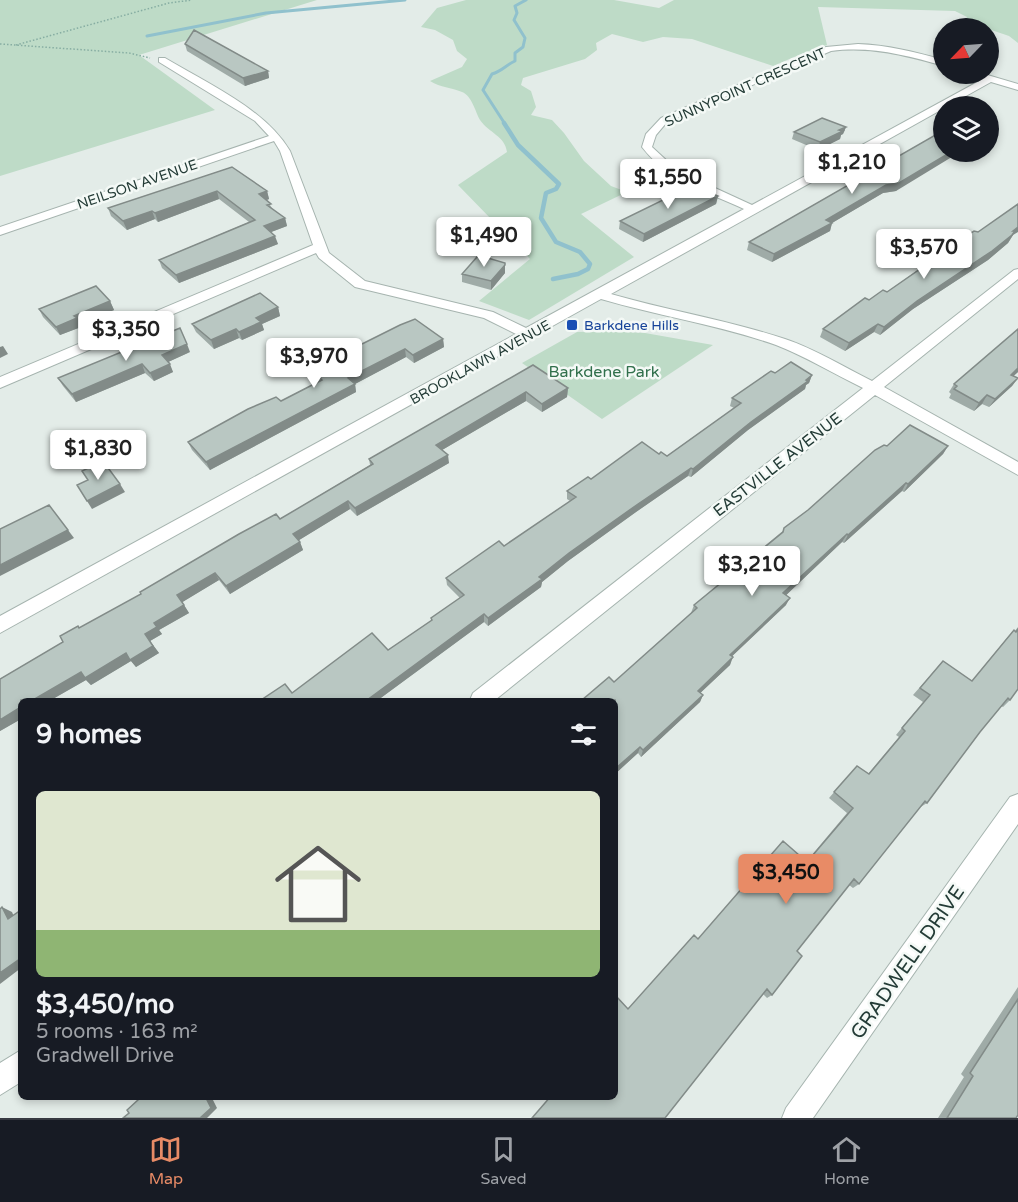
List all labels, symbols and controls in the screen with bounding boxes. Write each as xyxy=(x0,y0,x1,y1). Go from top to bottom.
north arrow xyxy=(933,18,999,84)
map controls xyxy=(933,18,999,162)
street label: SUNNYPOINT CRESCENT xyxy=(662,44,829,131)
button: layers xyxy=(933,96,999,162)
pin: $1,210 xyxy=(803,144,901,195)
text: $1,210 xyxy=(818,151,886,175)
street label: NEILSON AVENUE xyxy=(75,156,200,213)
pin: $1,550 xyxy=(619,159,717,210)
text: $1,550 xyxy=(634,166,702,190)
pin: $1,490 xyxy=(435,217,533,268)
text: $1,490 xyxy=(450,224,518,248)
pin: $3,570 xyxy=(875,229,973,280)
text: $3,570 xyxy=(890,236,958,260)
pin: $3,350 xyxy=(77,311,175,362)
street label: BROOKLAWN AVENUE xyxy=(407,317,554,408)
place label: Barkdene Hills xyxy=(584,317,679,334)
text: $3,350 xyxy=(92,318,160,342)
marker: Barkdene Hills xyxy=(565,318,579,332)
pin: $3,970 xyxy=(265,338,363,389)
text: $3,970 xyxy=(280,345,348,369)
park label: Barkdene Park xyxy=(548,362,660,382)
street label: EASTVILLE AVENUE xyxy=(709,408,846,521)
pin: $1,830 xyxy=(49,430,147,481)
text: $1,830 xyxy=(64,437,132,461)
pin: $3,210 xyxy=(703,546,801,597)
text: $3,210 xyxy=(718,553,786,577)
icon: filters xyxy=(567,718,600,751)
text: 9 homes xyxy=(36,719,142,750)
icon: home xyxy=(264,830,372,938)
pin: $3,450 xyxy=(737,854,835,905)
text: $3,450 xyxy=(752,861,820,885)
street label: GRADWELL DRIVE xyxy=(846,881,970,1044)
text: $3,450/mo xyxy=(36,989,174,1020)
text: 5 rooms · 163 m² xyxy=(36,1020,198,1044)
text: Gradwell Drive xyxy=(36,1044,174,1068)
tab: Map xyxy=(149,1133,183,1189)
tab: Saved xyxy=(480,1133,527,1189)
tab: Home xyxy=(824,1133,869,1189)

